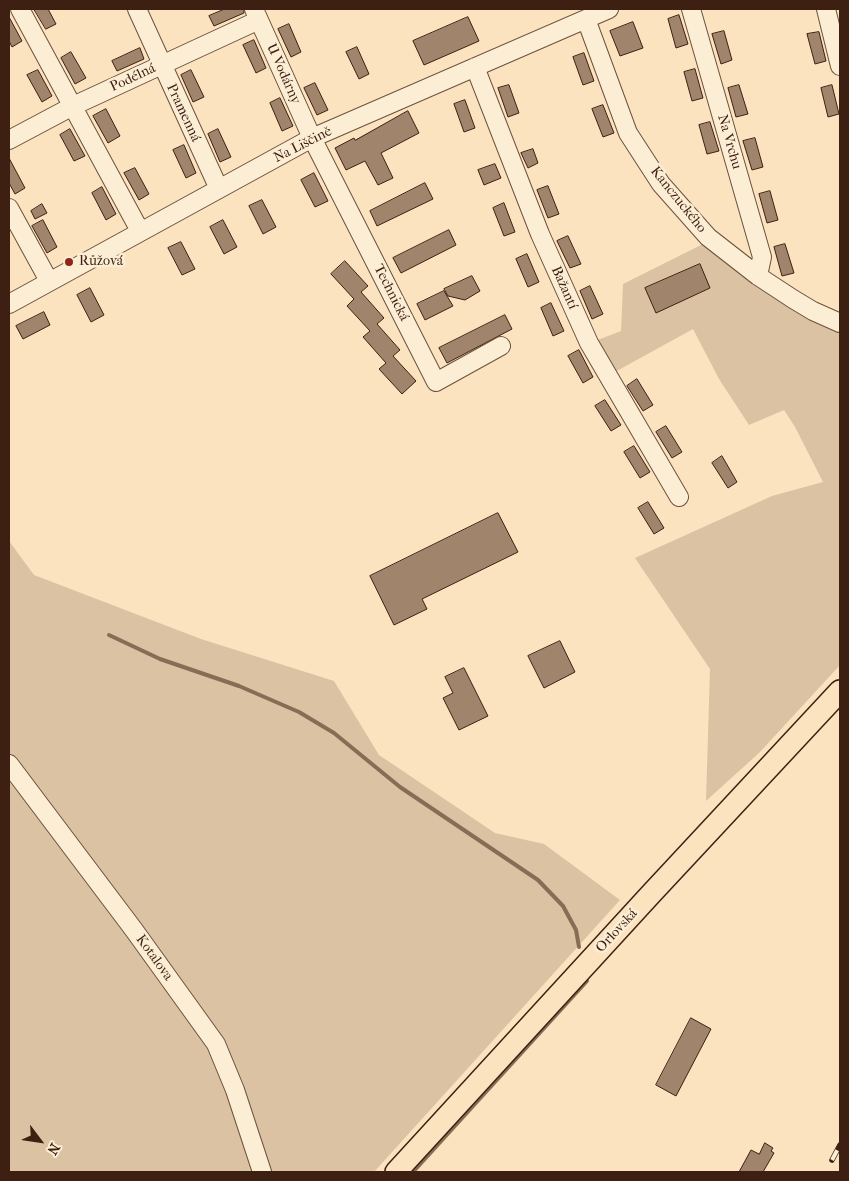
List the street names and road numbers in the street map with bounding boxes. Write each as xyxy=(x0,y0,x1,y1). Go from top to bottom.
street label: U Vodárny xyxy=(262,41,304,107)
street label: Podélná xyxy=(108,60,158,96)
street label: Pramenná xyxy=(162,81,204,145)
street label: Na Vrchu xyxy=(713,113,745,171)
street label: Na Liščině xyxy=(271,123,335,167)
street label: Kanczuckého xyxy=(646,164,710,236)
street label: Technická xyxy=(370,262,412,324)
street label: Bažantí xyxy=(547,264,581,312)
street label: Orlovská xyxy=(593,906,641,956)
street label: Kotalova xyxy=(132,932,176,984)

